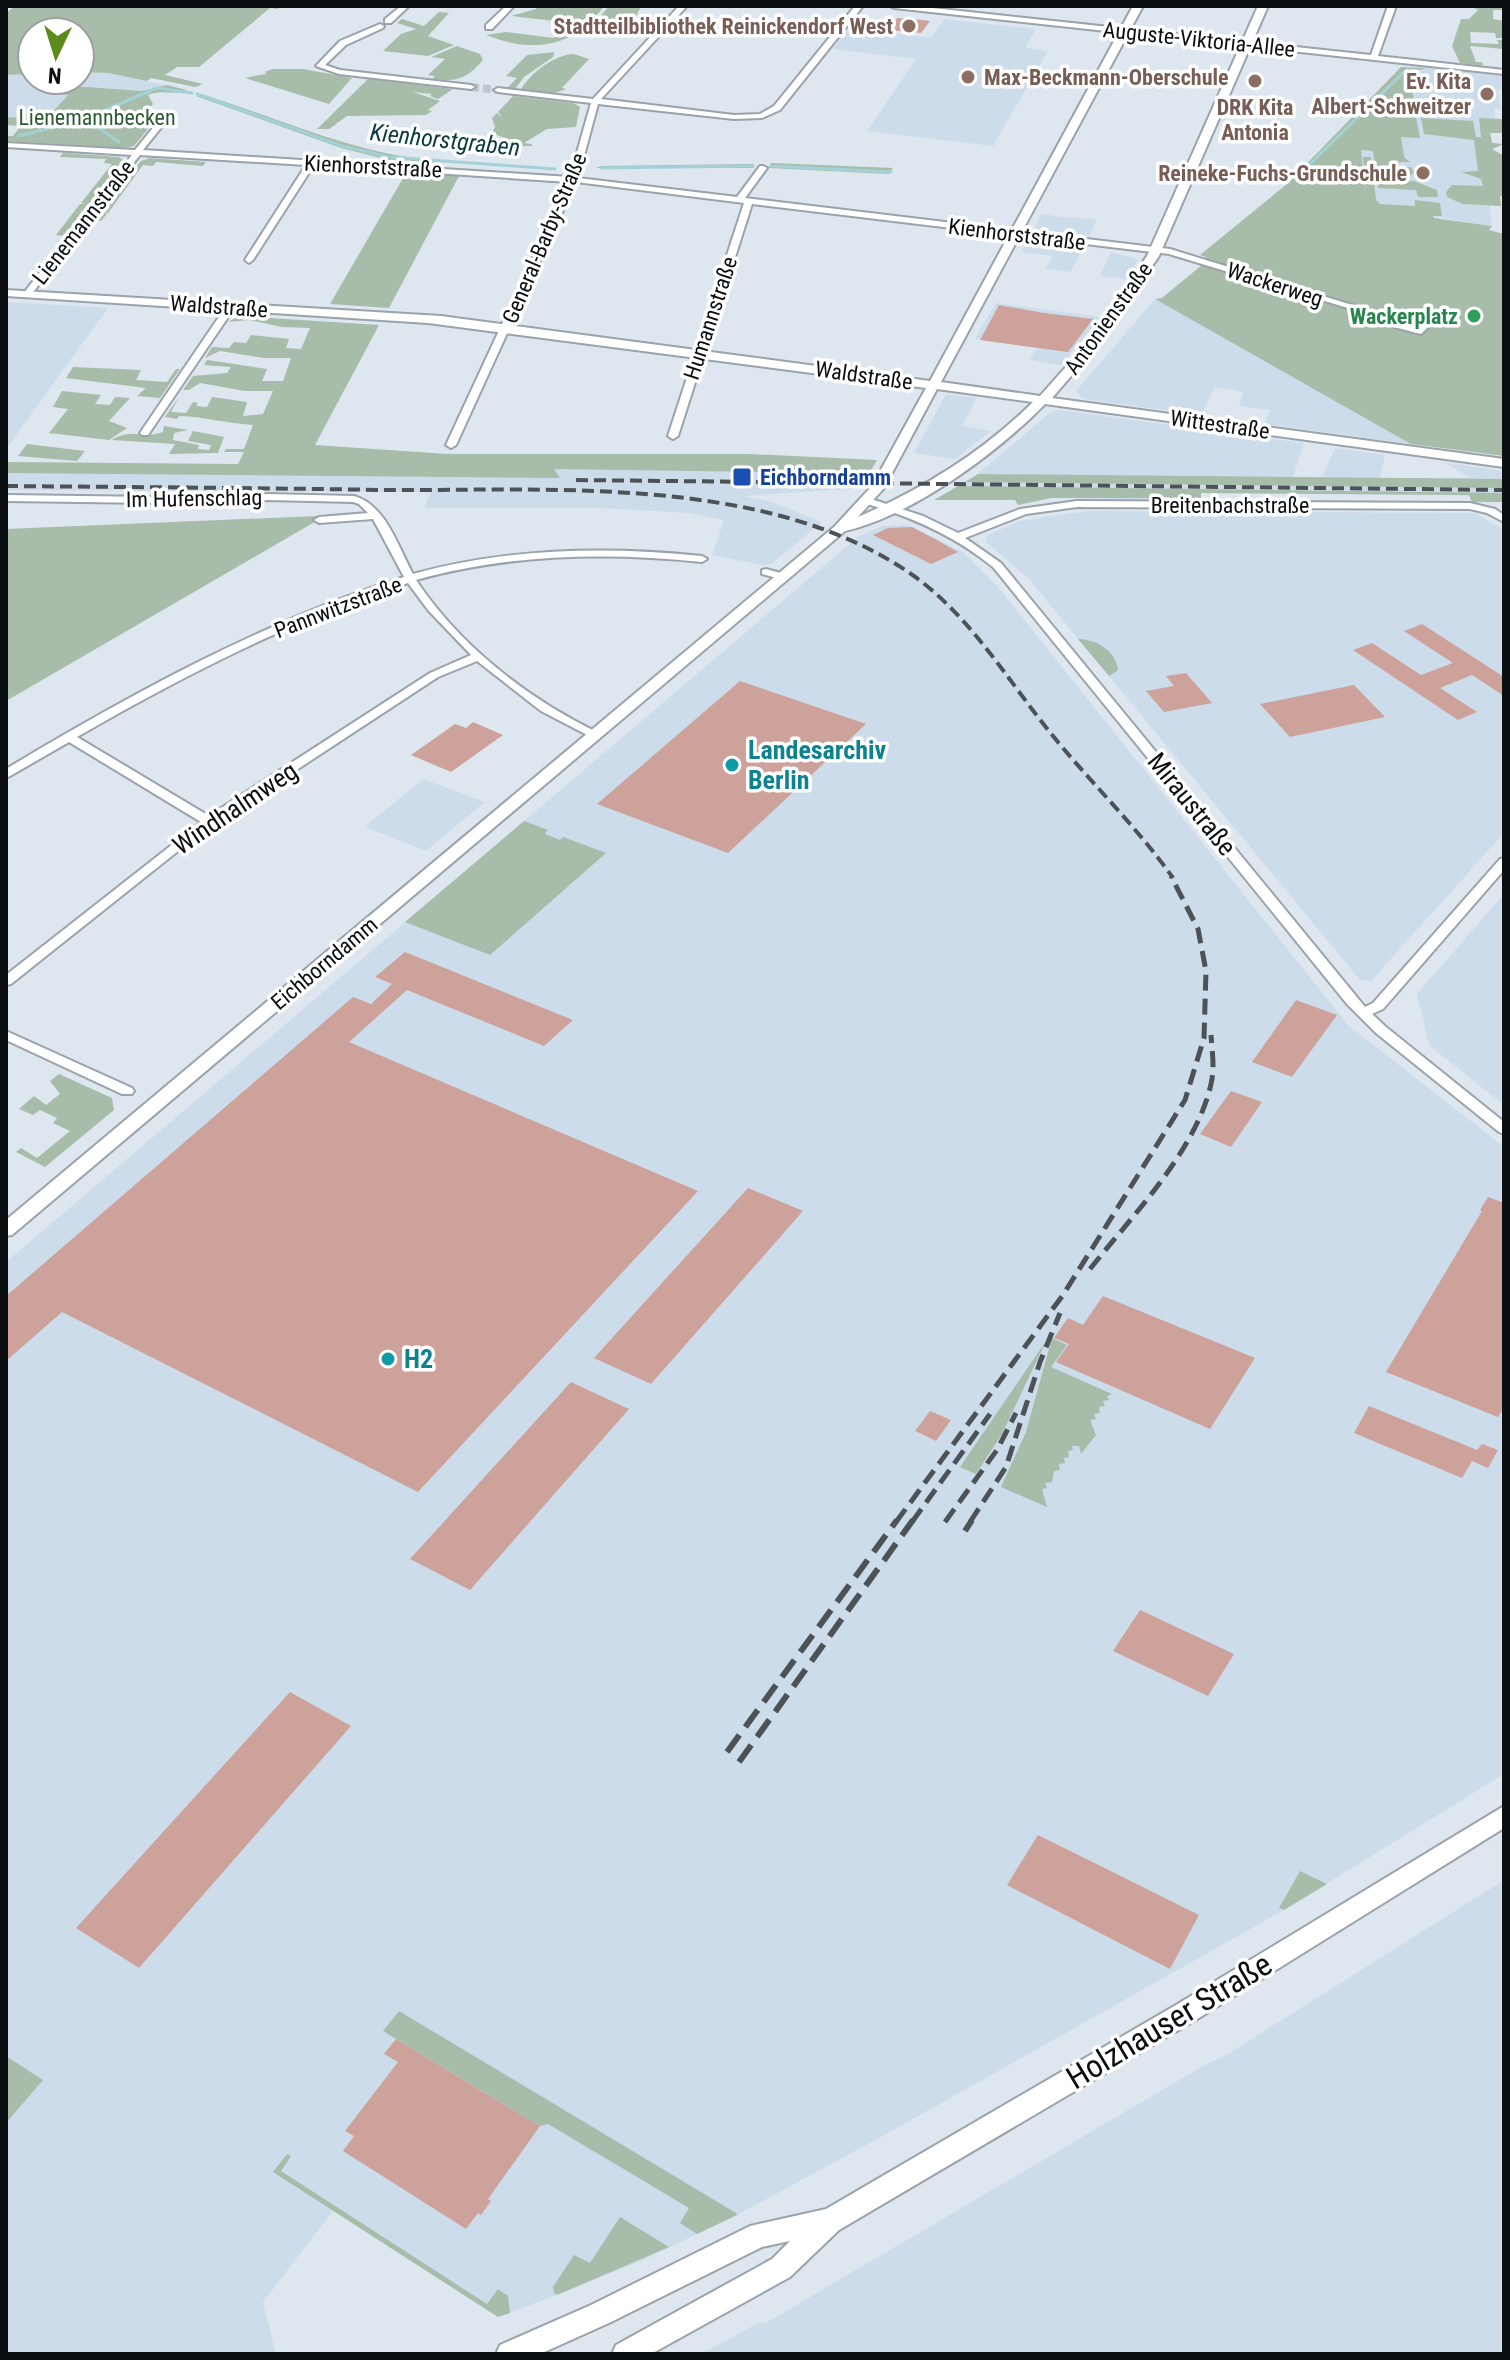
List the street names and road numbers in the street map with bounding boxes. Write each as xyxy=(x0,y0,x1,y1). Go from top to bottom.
street label: Auguste-Viktoria-Allee xyxy=(1102,17,1296,62)
street label: General-Barby-Straße xyxy=(497,149,592,327)
street label: Kienhorststraße xyxy=(303,150,443,183)
street label: Lienemannstraße xyxy=(27,155,140,289)
street label: Kienhorststraße xyxy=(947,214,1087,255)
street label: Humannstraße xyxy=(679,253,742,383)
street label: Antonienstraße xyxy=(1059,257,1157,379)
street label: Wackerweg xyxy=(1224,257,1326,312)
street label: Waldstraße xyxy=(169,291,269,322)
street label: Waldstraße xyxy=(814,356,914,395)
street label: Wittestraße xyxy=(1169,405,1271,444)
street label: Im Hufenschlag xyxy=(126,485,262,512)
street label: Breitenbachstraße xyxy=(1151,493,1309,518)
street label: Pannwitzstraße xyxy=(271,572,405,643)
street label: Miraustraße xyxy=(1142,747,1242,861)
street label: Windhalmweg xyxy=(167,755,303,861)
street label: Eichborndamm xyxy=(266,912,382,1015)
street label: Holzhauser Straße xyxy=(1060,1945,1278,2097)

